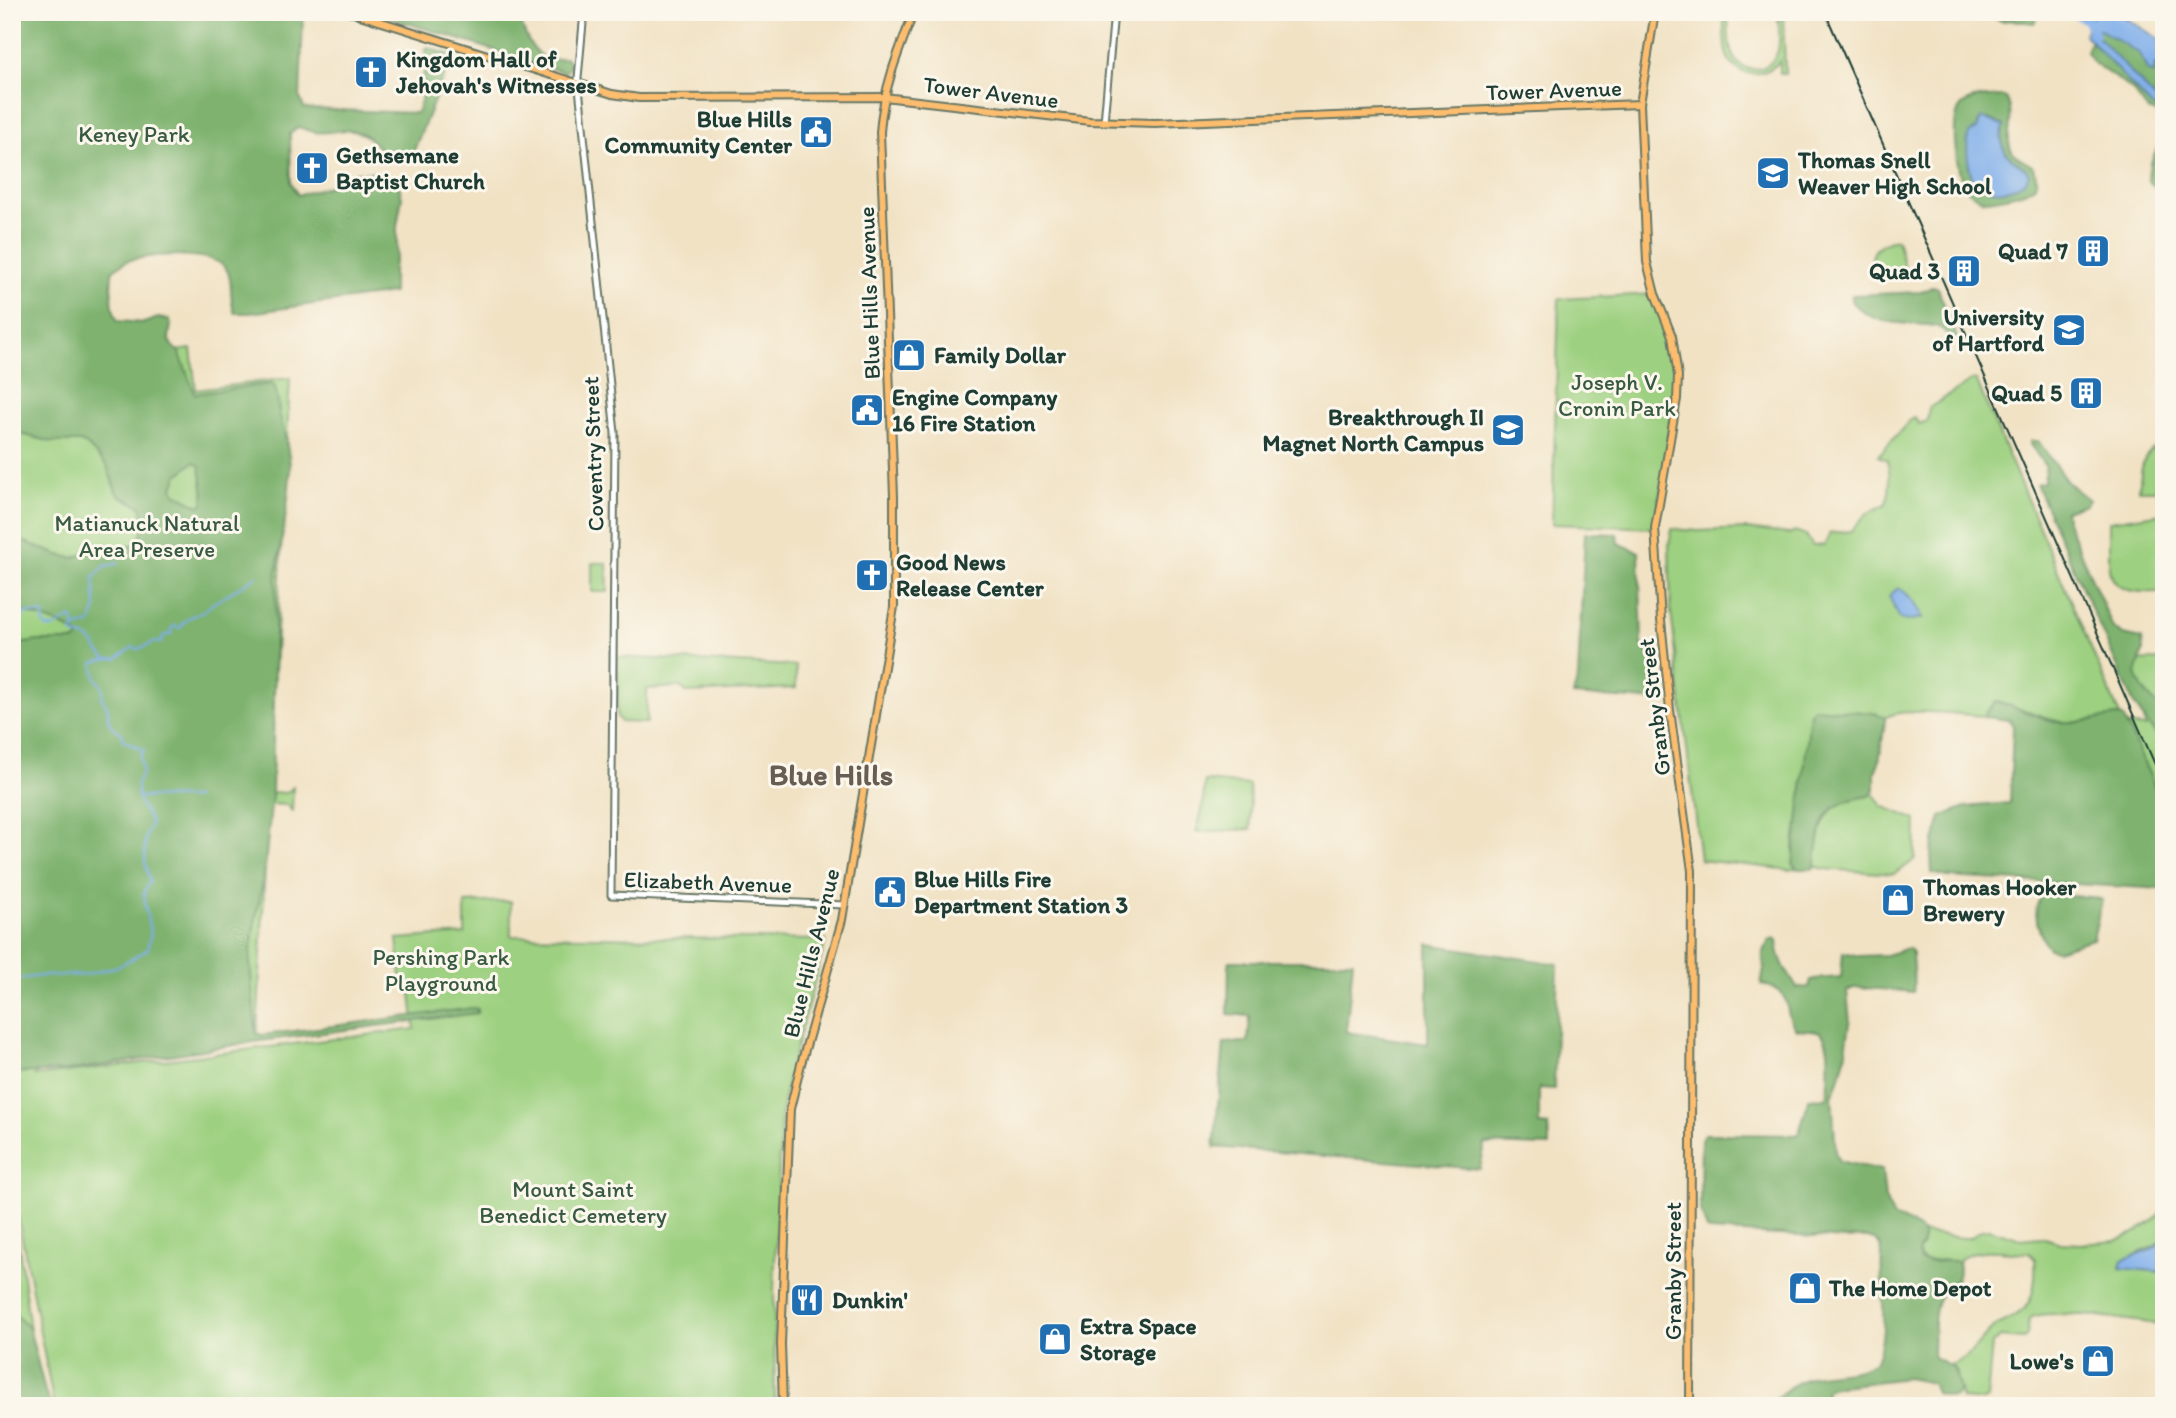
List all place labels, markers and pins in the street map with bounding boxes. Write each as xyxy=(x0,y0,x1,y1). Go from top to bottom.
place label: Kingdom Hall of Jehovah's Witnesses xyxy=(395,45,597,99)
church icon: Kingdom Hall of Jehovah's Witnesses xyxy=(352,53,390,91)
place label: Blue Hills Community Center xyxy=(604,105,792,159)
public building icon: Blue Hills Community Center xyxy=(797,113,835,151)
place label: Gethsemane Baptist Church xyxy=(336,141,485,195)
place label: Thomas Snell Weaver High School xyxy=(1797,146,1992,200)
church icon: Gethsemane Baptist Church xyxy=(293,149,331,187)
school or university icon: Thomas Snell Weaver High School xyxy=(1754,154,1792,192)
building icon: Quad 7 xyxy=(2074,232,2112,270)
place label: Quad 7 xyxy=(1998,237,2069,265)
building icon: Quad 3 xyxy=(1945,252,1983,290)
place label: Quad 3 xyxy=(1869,257,1940,285)
place label: University of Hartford xyxy=(1932,303,2044,357)
school or university icon: University of Hartford xyxy=(2050,311,2088,349)
shop icon: Family Dollar xyxy=(890,336,928,374)
place label: Family Dollar xyxy=(934,341,1067,369)
building icon: Quad 5 xyxy=(2067,374,2105,412)
place label: Quad 5 xyxy=(1991,379,2062,407)
place label: Engine Company 16 Fire Station xyxy=(892,383,1057,437)
public building icon: Engine Company 16 Fire Station xyxy=(848,391,886,429)
place label: Breakthrough II Magnet North Campus xyxy=(1262,403,1484,457)
school or university icon: Breakthrough II Magnet North Campus xyxy=(1489,411,1527,449)
place label: Good News Release Center xyxy=(896,548,1044,602)
church icon: Good News Release Center xyxy=(853,556,891,594)
place label: Blue Hills Fire Department Station 3 xyxy=(914,865,1128,919)
public building icon: Blue Hills Fire Department Station 3 xyxy=(871,873,909,911)
place label: Thomas Hooker Brewery xyxy=(1922,873,2077,927)
shop icon: Thomas Hooker Brewery xyxy=(1879,881,1917,919)
shop icon: The Home Depot xyxy=(1786,1269,1824,1307)
place label: The Home Depot xyxy=(1828,1274,1992,1302)
restaurant icon: Dunkin' xyxy=(788,1281,826,1319)
place label: Dunkin' xyxy=(832,1286,908,1314)
place label: Extra Space Storage xyxy=(1080,1312,1197,1366)
shop icon: Extra Space Storage xyxy=(1036,1320,1074,1358)
shop icon: Lowe's xyxy=(2079,1342,2117,1380)
place label: Lowe's xyxy=(2009,1347,2074,1375)

